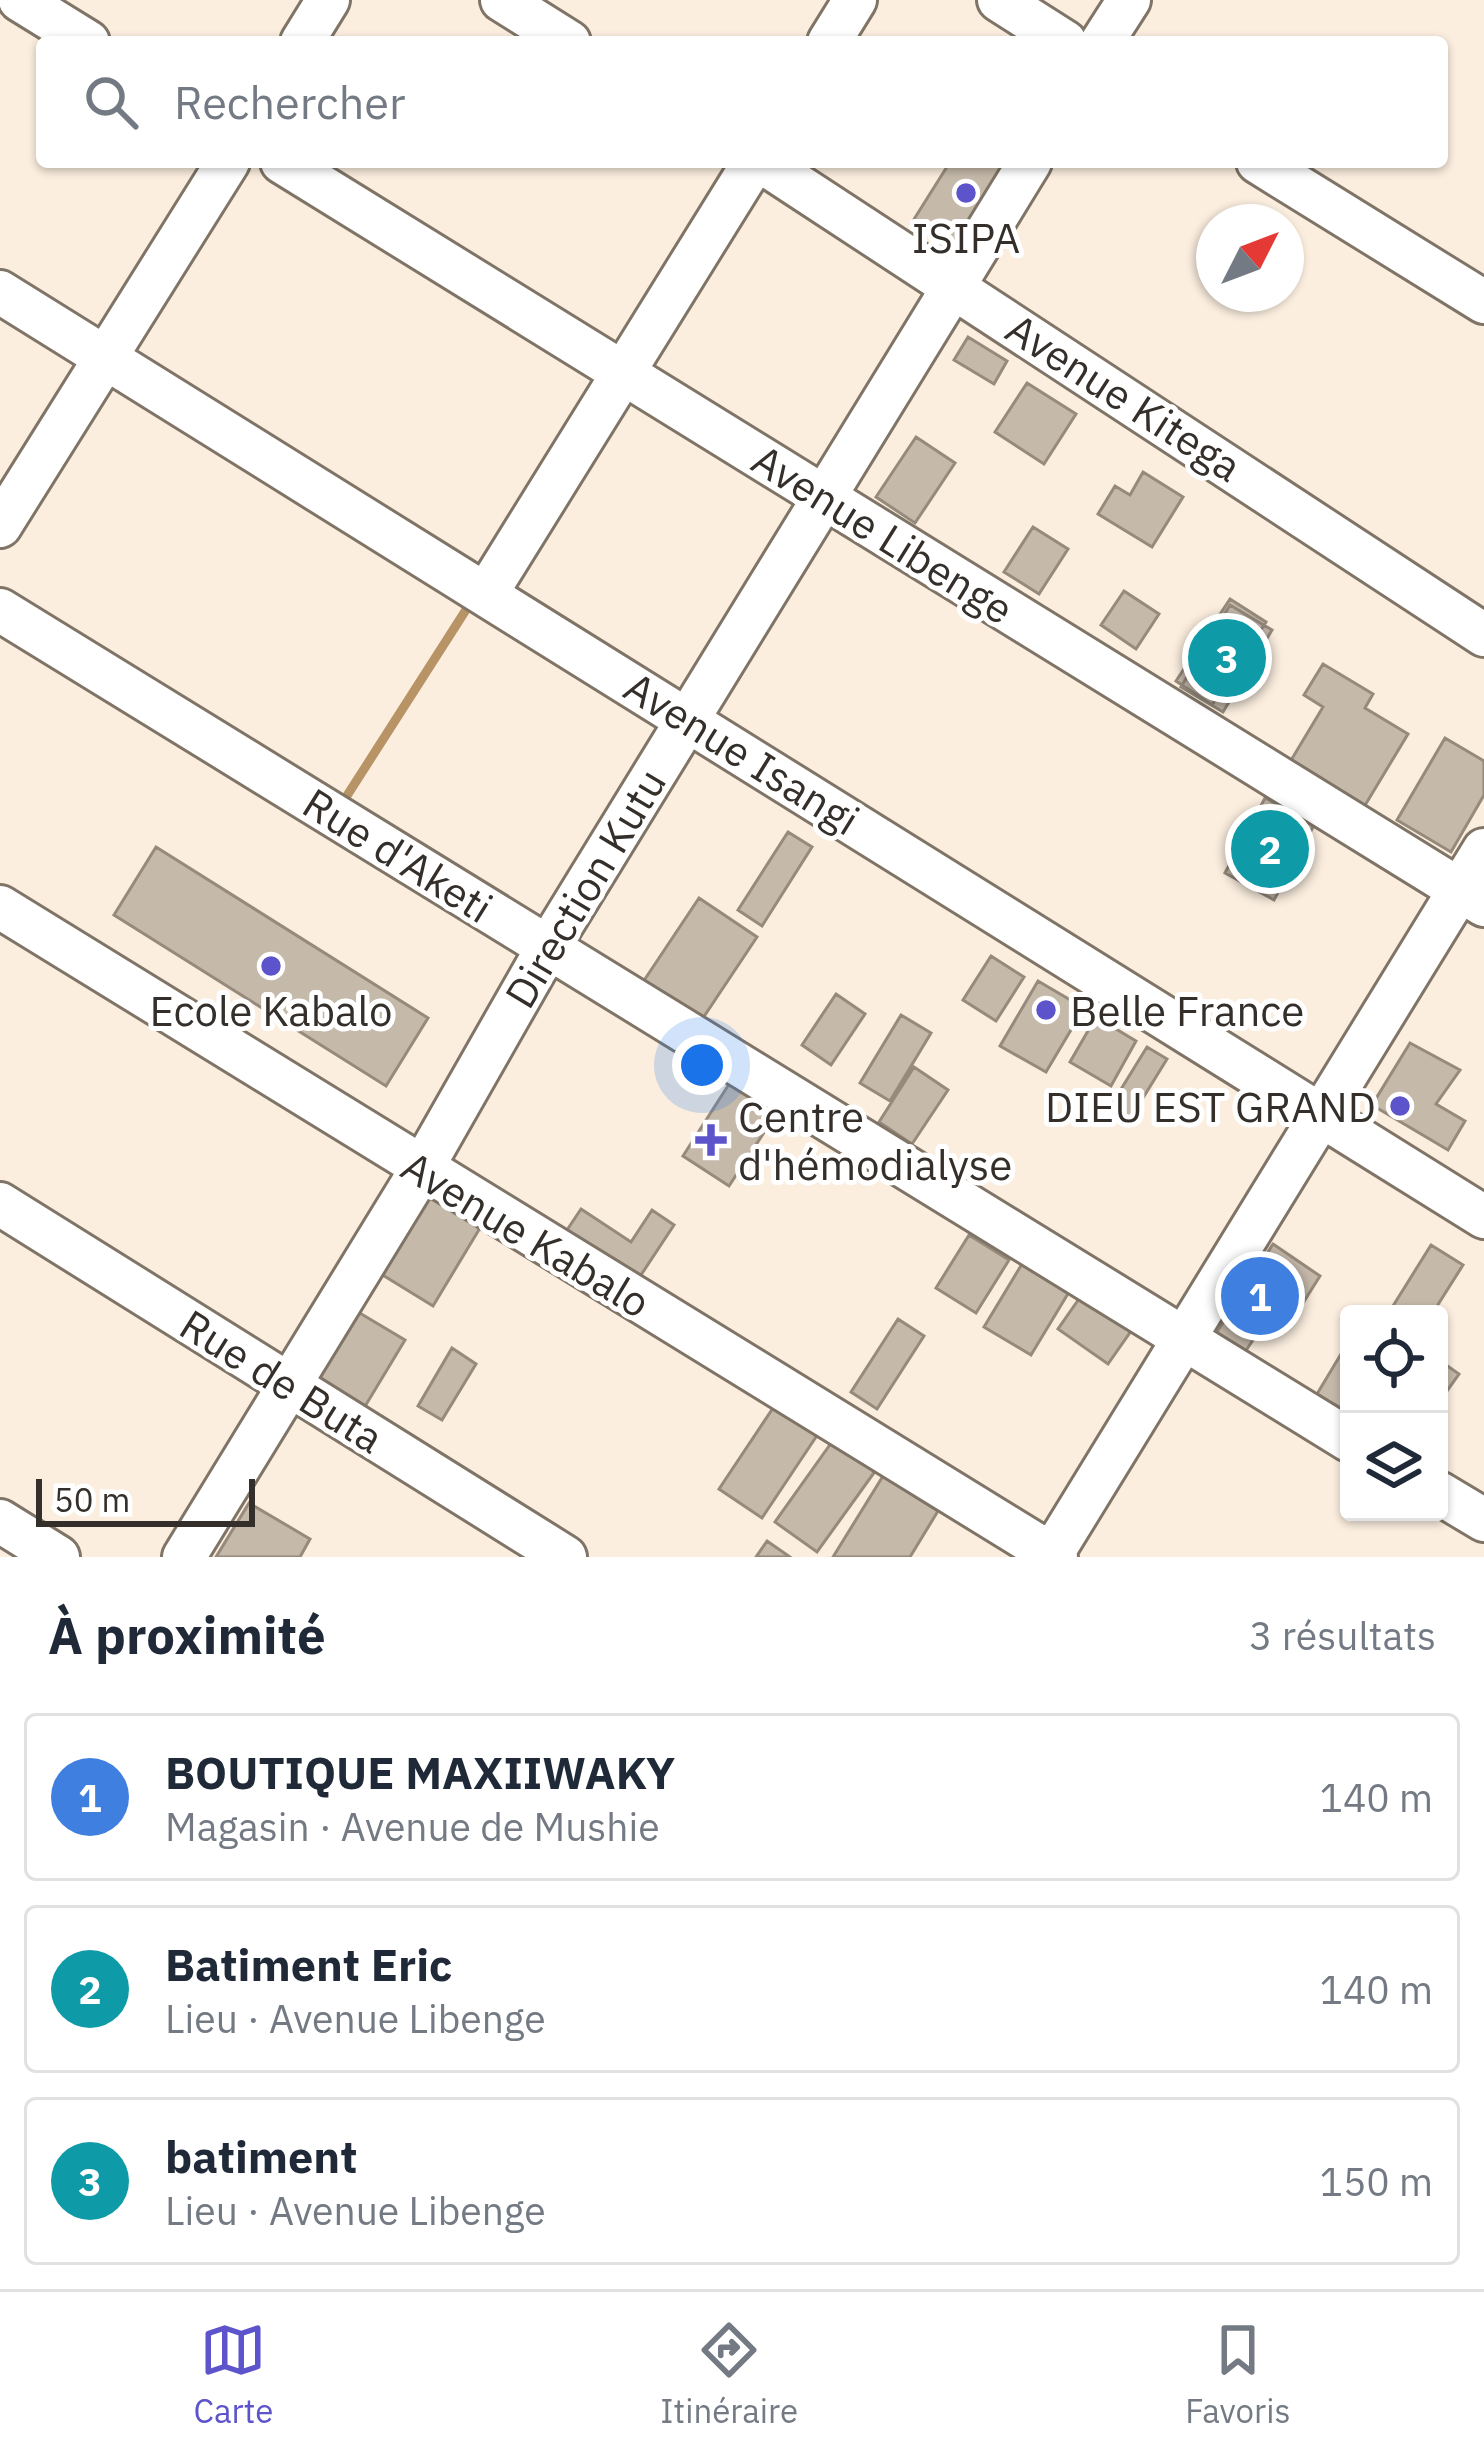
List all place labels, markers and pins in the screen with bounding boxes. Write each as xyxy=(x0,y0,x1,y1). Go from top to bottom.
marker: ISIPA xyxy=(953,180,979,206)
place label: ISIPA xyxy=(912,210,1020,265)
pin: 3 xyxy=(1188,613,1266,703)
pin: 2 xyxy=(1231,804,1309,894)
marker: Ecole Kabalo xyxy=(258,953,284,979)
place label: Ecole Kabalo xyxy=(149,983,393,1038)
place label: Belle France xyxy=(1070,983,1304,1038)
marker: Belle France xyxy=(1033,997,1059,1023)
place label: DIEU EST GRAND xyxy=(1045,1079,1376,1134)
place label: Centre d'hémodialyse xyxy=(738,1089,1012,1192)
marker: DIEU EST GRAND xyxy=(1387,1093,1413,1119)
marker: Centre d'hémodialyse xyxy=(695,1124,727,1156)
pin: 1 xyxy=(1221,1251,1299,1341)

